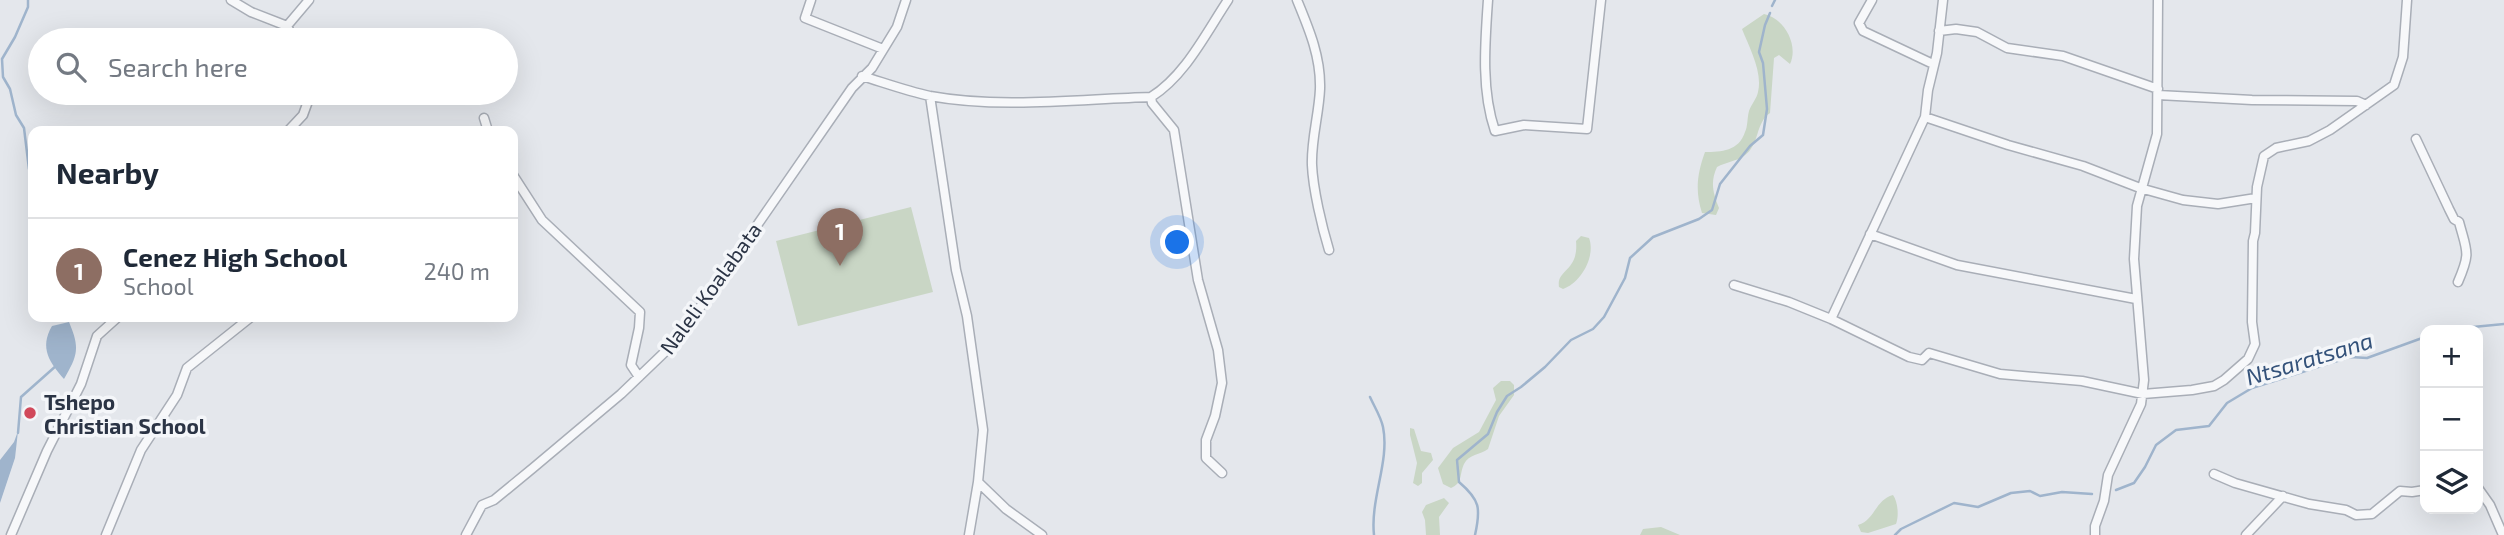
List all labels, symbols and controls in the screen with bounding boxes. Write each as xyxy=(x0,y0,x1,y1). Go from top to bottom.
search box xyxy=(28,28,518,105)
icon: search xyxy=(52,48,90,86)
text: Search here xyxy=(108,51,248,82)
text: Nearby xyxy=(56,154,159,190)
pin: 1 xyxy=(817,208,863,266)
street label: Naleli Koalabata xyxy=(654,217,766,359)
your location xyxy=(1160,225,1194,259)
text: Cenez High School xyxy=(123,241,347,272)
text: 1 xyxy=(74,257,84,285)
text: 240 m xyxy=(424,257,490,285)
text: School xyxy=(123,272,193,300)
water label: Ntsaratsana xyxy=(2242,325,2376,391)
map controls xyxy=(2420,325,2483,514)
button: + xyxy=(2420,325,2483,388)
button: − xyxy=(2420,388,2483,451)
place label: Tshepo Christian School xyxy=(44,389,206,438)
marker: Tshepo Christian School xyxy=(22,405,38,421)
button: layers xyxy=(2420,451,2483,514)

